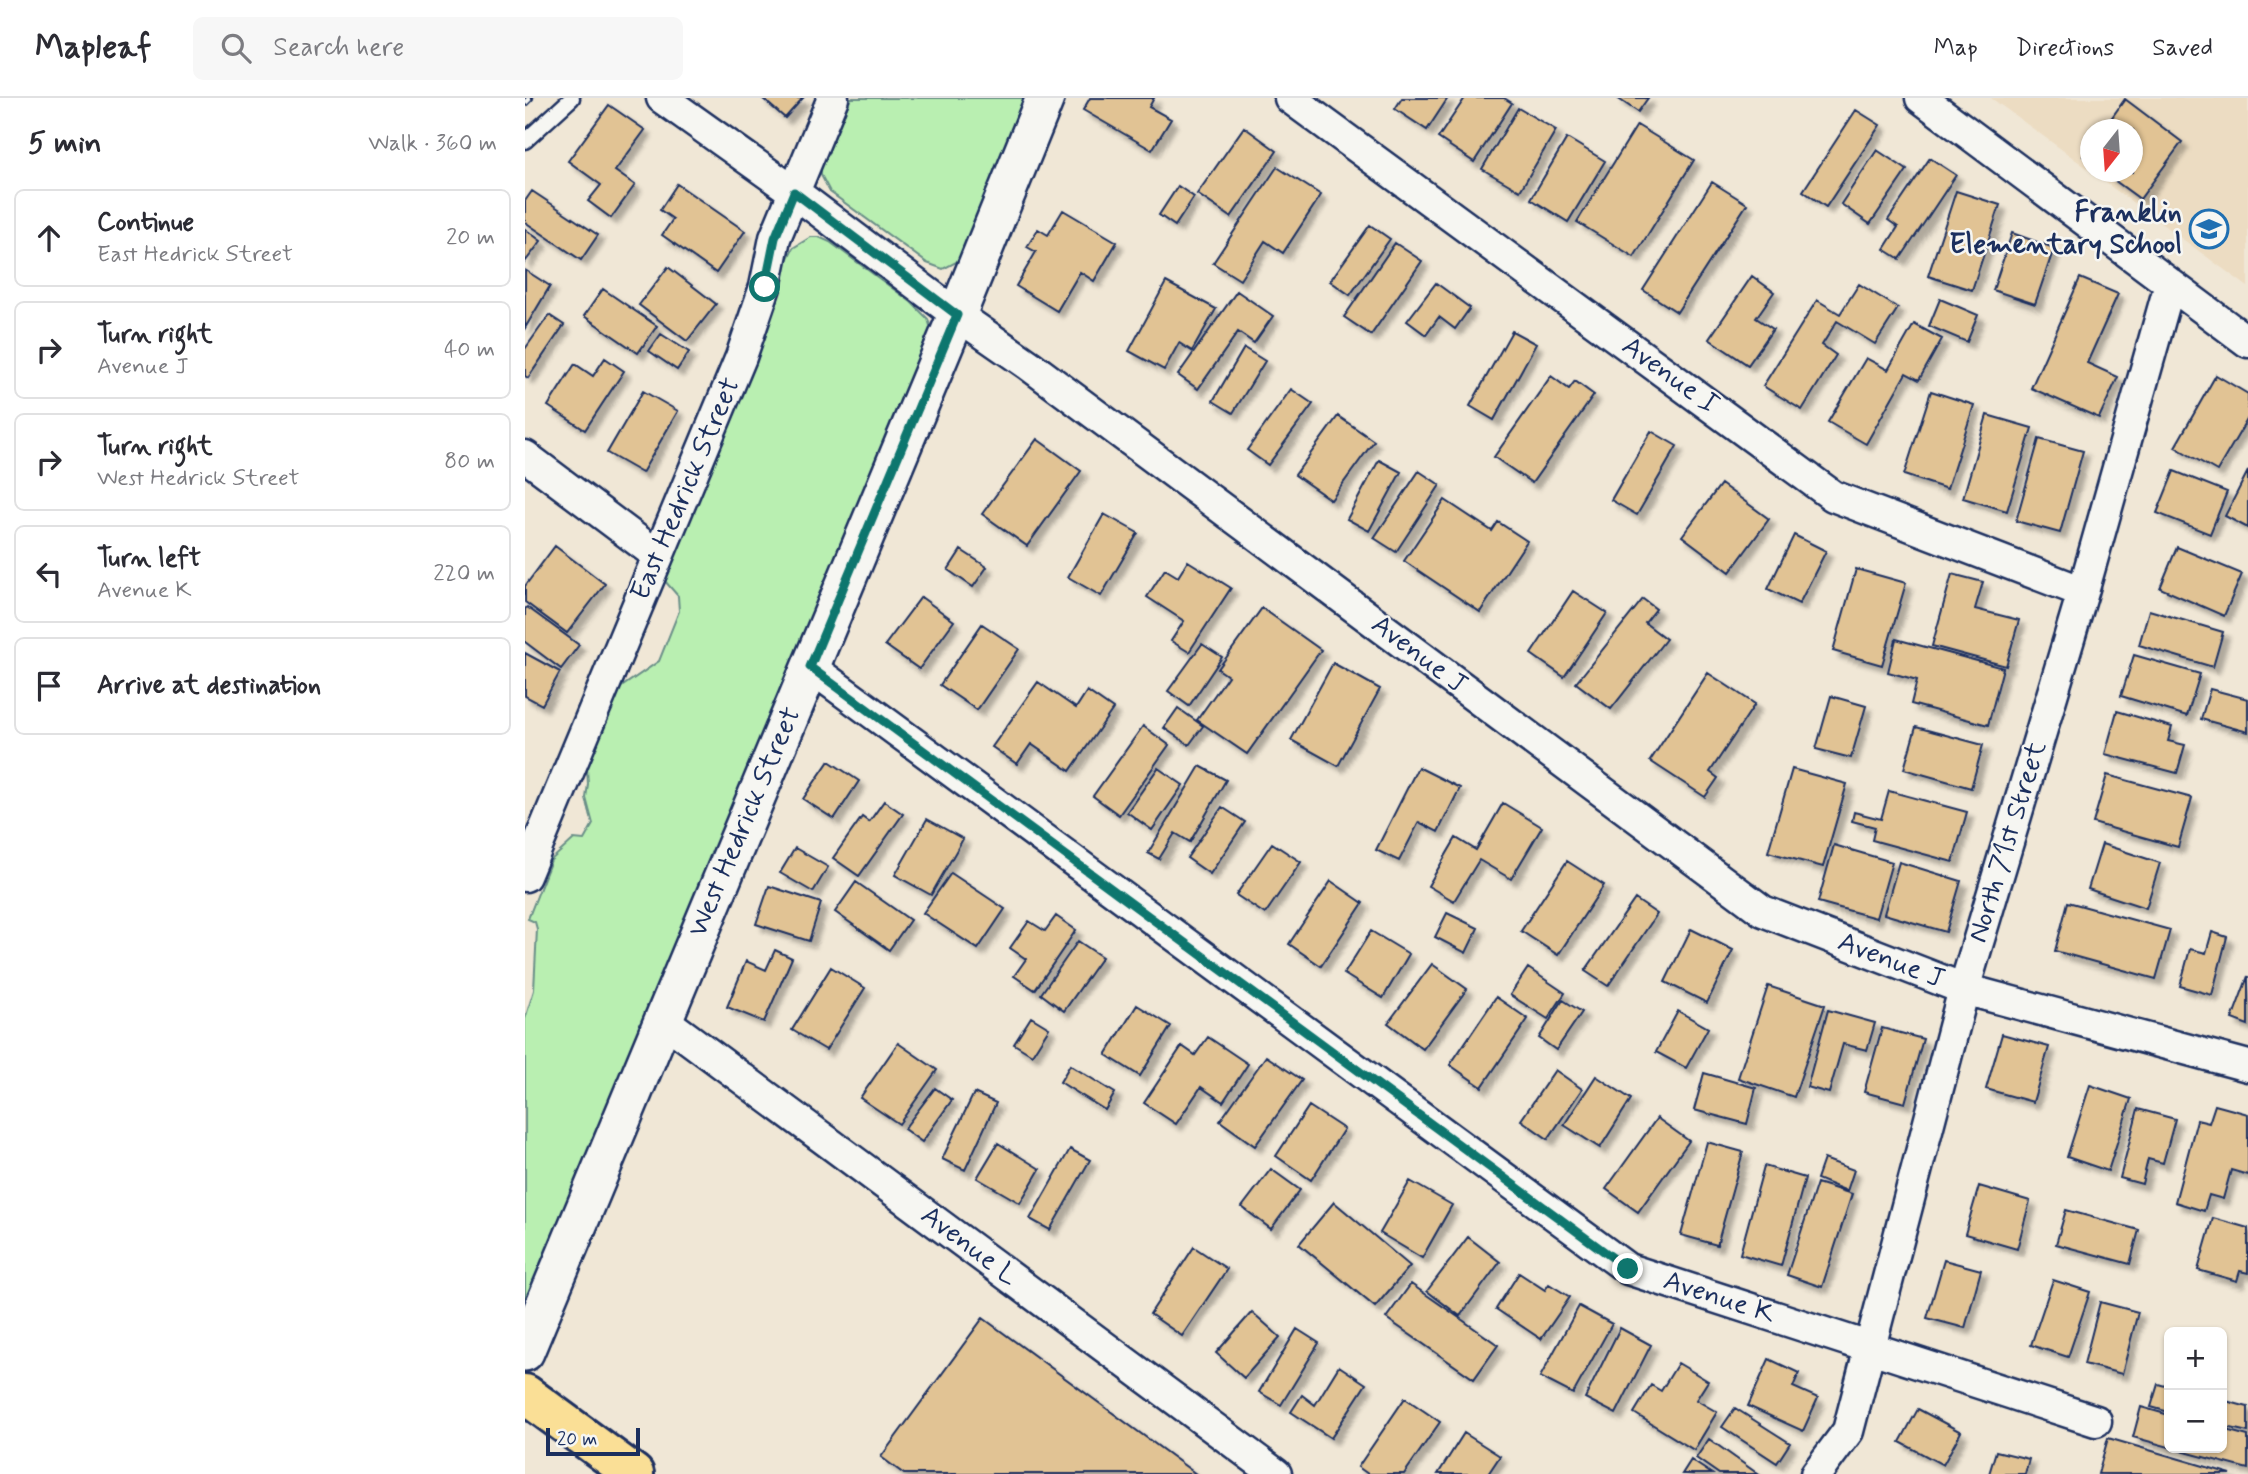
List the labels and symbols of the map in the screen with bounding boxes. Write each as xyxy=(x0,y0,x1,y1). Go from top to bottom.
north arrow xyxy=(2080,119,2143,182)
place label: Franklin Elementary School xyxy=(1949,195,2182,264)
school or university icon: Franklin Elementary School xyxy=(2188,208,2230,250)
route start xyxy=(749,271,780,302)
street label: Avenue I xyxy=(1614,328,1726,424)
street label: East Hedrick Street xyxy=(622,372,750,606)
street label: Avenue J xyxy=(1363,607,1475,703)
street label: West Hedrick Street xyxy=(680,701,810,943)
street label: North 71st Street xyxy=(1960,736,2056,947)
street label: Avenue J xyxy=(1832,924,1950,998)
street label: Avenue L xyxy=(913,1197,1026,1295)
route end xyxy=(1612,1253,1643,1284)
street label: Avenue K xyxy=(1659,1263,1780,1333)
scale bar xyxy=(546,1425,641,1457)

